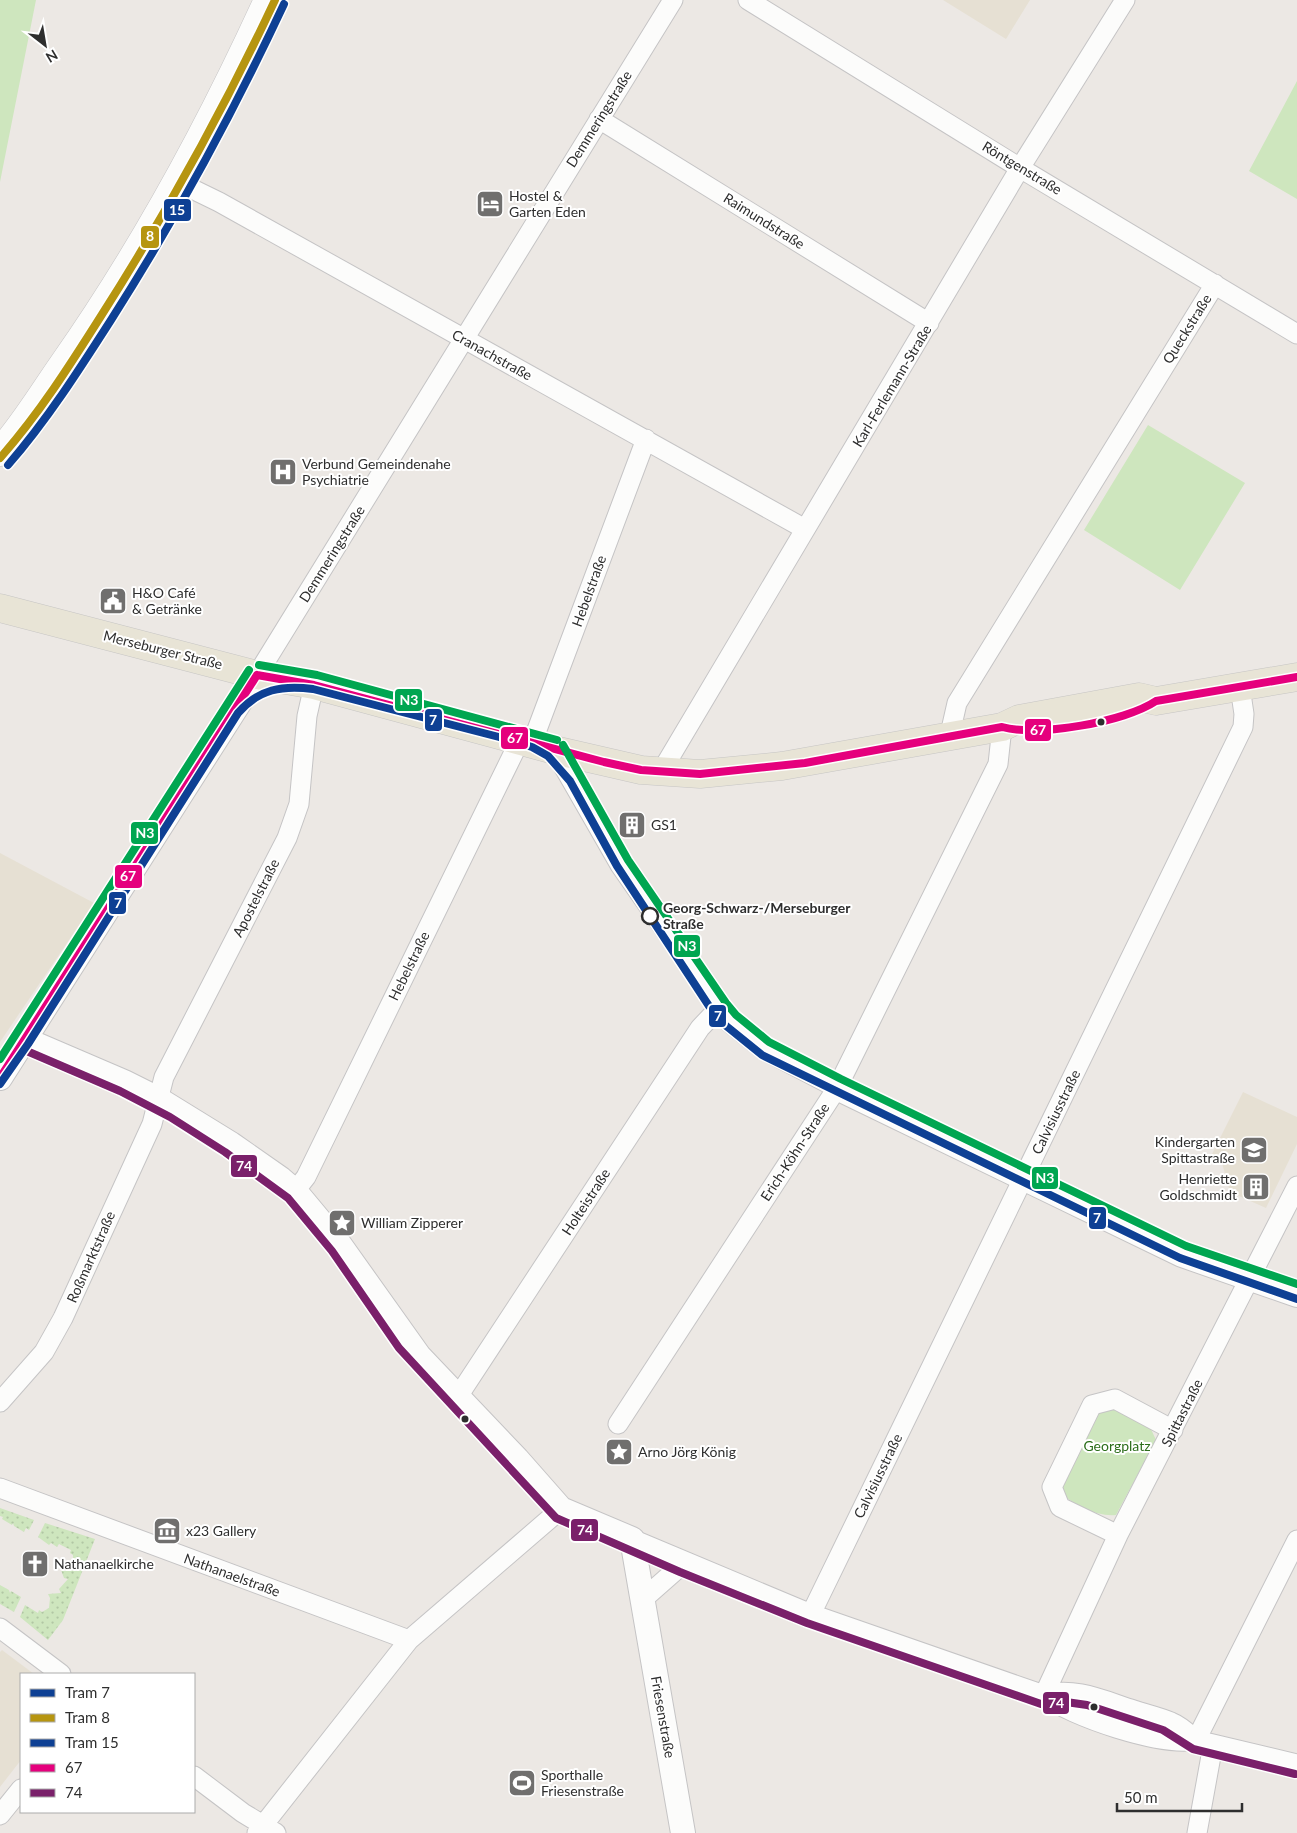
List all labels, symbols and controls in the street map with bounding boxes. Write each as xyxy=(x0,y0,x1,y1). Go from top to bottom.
north arrow xyxy=(20,20,70,70)
text: N xyxy=(43,47,61,67)
street label: Demmeringstraße xyxy=(562,67,635,170)
street label: Röntgenstraße xyxy=(979,137,1065,198)
place label: Hostel & Garten Eden xyxy=(509,187,586,220)
hotel icon: Hostel & Garten Eden xyxy=(475,189,505,219)
street label: Raimundstraße xyxy=(721,189,808,252)
line badge: 15 xyxy=(163,198,192,222)
text: 15 xyxy=(169,201,185,218)
line badge: 8 xyxy=(140,225,160,249)
text: 8 xyxy=(146,227,154,244)
street label: Queckstraße xyxy=(1159,291,1215,367)
street label: Karl-Ferlemann-Straße xyxy=(848,322,935,450)
street label: Cranachstraße xyxy=(449,326,535,384)
place label: Verbund Gemeindenahe Psychiatrie xyxy=(302,455,451,488)
hospital icon: Verbund Gemeindenahe Psychiatrie xyxy=(268,457,298,487)
street label: Demmeringstraße xyxy=(295,502,368,605)
street label: Hebelstraße xyxy=(568,553,609,629)
place label: H&O Café & Getränke xyxy=(132,584,202,617)
public building icon: H&O Café & Getränke xyxy=(98,586,128,616)
street label: Merseburger Straße xyxy=(102,627,224,673)
line badge: N3 xyxy=(394,688,423,712)
text: N3 xyxy=(400,691,418,708)
line badge: 7 xyxy=(424,708,443,732)
text: 7 xyxy=(429,711,437,728)
unlabelled marker xyxy=(1096,717,1106,727)
line badge: 67 xyxy=(1024,718,1052,742)
text: 67 xyxy=(1030,721,1046,738)
line badge: 67 xyxy=(500,726,529,750)
text: 67 xyxy=(507,729,523,746)
building icon: GS1 xyxy=(617,810,647,840)
place label: GS1 xyxy=(651,816,677,833)
line badge: N3 xyxy=(130,821,159,845)
text: N3 xyxy=(136,824,154,841)
street label: Apostelstraße xyxy=(229,856,283,940)
line badge: 67 xyxy=(114,864,143,889)
text: 67 xyxy=(120,867,136,884)
line badge: 7 xyxy=(108,891,127,915)
text: 7 xyxy=(114,894,122,911)
place label: Georg-Schwarz-/Merseburger Straße xyxy=(663,899,851,932)
marker: Georg-Schwarz-/Merseburger Straße xyxy=(641,907,659,925)
street label: Hebelstraße xyxy=(384,928,433,1003)
line badge: N3 xyxy=(673,934,701,958)
text: N3 xyxy=(678,937,696,954)
line badge: 7 xyxy=(708,1004,727,1028)
text: 7 xyxy=(714,1007,722,1024)
street label: Calvisiusstraße xyxy=(1028,1067,1083,1157)
street label: Erich-Köhn-Straße xyxy=(757,1100,833,1204)
place label: Kindergarten Spittastraße xyxy=(1155,1133,1235,1166)
school or university icon: Kindergarten Spittastraße xyxy=(1239,1135,1269,1165)
line badge: 74 xyxy=(230,1154,258,1178)
text: 74 xyxy=(236,1157,252,1174)
street label: Holteistraße xyxy=(558,1165,613,1238)
line badge: N3 xyxy=(1031,1166,1059,1190)
text: N3 xyxy=(1036,1169,1054,1186)
place label: Henriette Goldschmidt xyxy=(1159,1170,1237,1203)
building icon: Henriette Goldschmidt xyxy=(1241,1172,1271,1202)
line badge: 7 xyxy=(1088,1206,1107,1230)
street label: Roßmarktstraße xyxy=(63,1208,118,1305)
place icon: William Zipperer xyxy=(327,1208,357,1238)
text: 7 xyxy=(1093,1209,1101,1226)
place label: William Zipperer xyxy=(361,1214,463,1231)
street label: Spittastraße xyxy=(1157,1376,1206,1449)
unlabelled marker xyxy=(460,1414,470,1424)
street label: Calvisiusstraße xyxy=(850,1431,905,1521)
place icon: Arno Jörg König xyxy=(604,1437,634,1467)
park label: Georgplatz xyxy=(1083,1437,1151,1454)
place label: Arno Jörg König xyxy=(638,1443,736,1460)
museum icon: x23 Gallery xyxy=(152,1516,182,1546)
line badge: 74 xyxy=(570,1518,599,1542)
text: 74 xyxy=(577,1521,593,1538)
place label: x23 Gallery xyxy=(186,1522,257,1539)
church icon: Nathanaelkirche xyxy=(20,1549,50,1579)
street label: Nathanaelstraße xyxy=(182,1549,283,1600)
place label: Nathanaelkirche xyxy=(54,1555,154,1572)
legend xyxy=(20,1673,195,1813)
street label: Friesenstraße xyxy=(648,1675,679,1759)
text: Tram 7 xyxy=(65,1683,110,1701)
line badge: 74 xyxy=(1042,1691,1070,1715)
text: 74 xyxy=(1048,1694,1064,1711)
unlabelled marker xyxy=(1089,1702,1099,1712)
text: Tram 8 xyxy=(65,1708,110,1726)
text: Tram 15 xyxy=(65,1733,119,1751)
text: 67 xyxy=(65,1758,83,1776)
place label: Sporthalle Friesenstraße xyxy=(541,1766,624,1799)
sports icon: Sporthalle Friesenstraße xyxy=(507,1768,537,1798)
scale bar xyxy=(1117,1780,1242,1812)
text: 74 xyxy=(65,1783,83,1801)
text: 50 m xyxy=(1124,1788,1158,1806)

